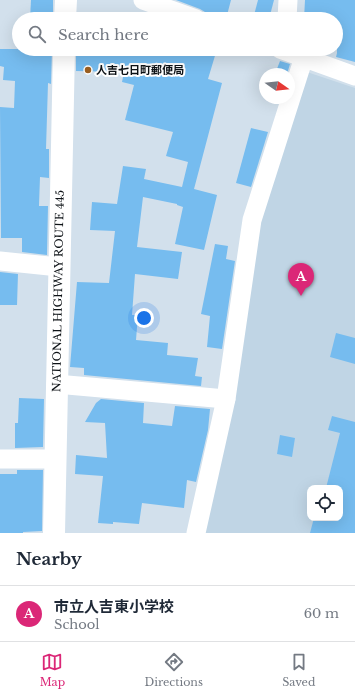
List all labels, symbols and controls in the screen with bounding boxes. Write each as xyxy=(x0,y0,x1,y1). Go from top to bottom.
search box xyxy=(12,12,343,56)
icon: search xyxy=(26,23,48,45)
text: Search here xyxy=(58,25,149,44)
place label: 人吉七日町郵便局 xyxy=(96,63,184,77)
marker: 人吉七日町郵便局 xyxy=(83,65,93,75)
north arrow xyxy=(259,68,295,104)
street label: NATIONAL HIGHWAY ROUTE 445 xyxy=(49,190,67,392)
pin: A xyxy=(288,263,314,296)
your location xyxy=(134,308,154,328)
map controls xyxy=(307,485,343,521)
button: locate xyxy=(307,485,343,521)
text: Nearby xyxy=(16,549,82,570)
text: 市立人吉東小学校 xyxy=(54,597,174,616)
text: A xyxy=(24,605,34,622)
text: 60 m xyxy=(304,605,339,622)
text: School xyxy=(54,616,100,633)
tab: Map xyxy=(40,651,65,689)
tab: Directions xyxy=(144,651,203,689)
tab: Saved xyxy=(282,651,315,689)

